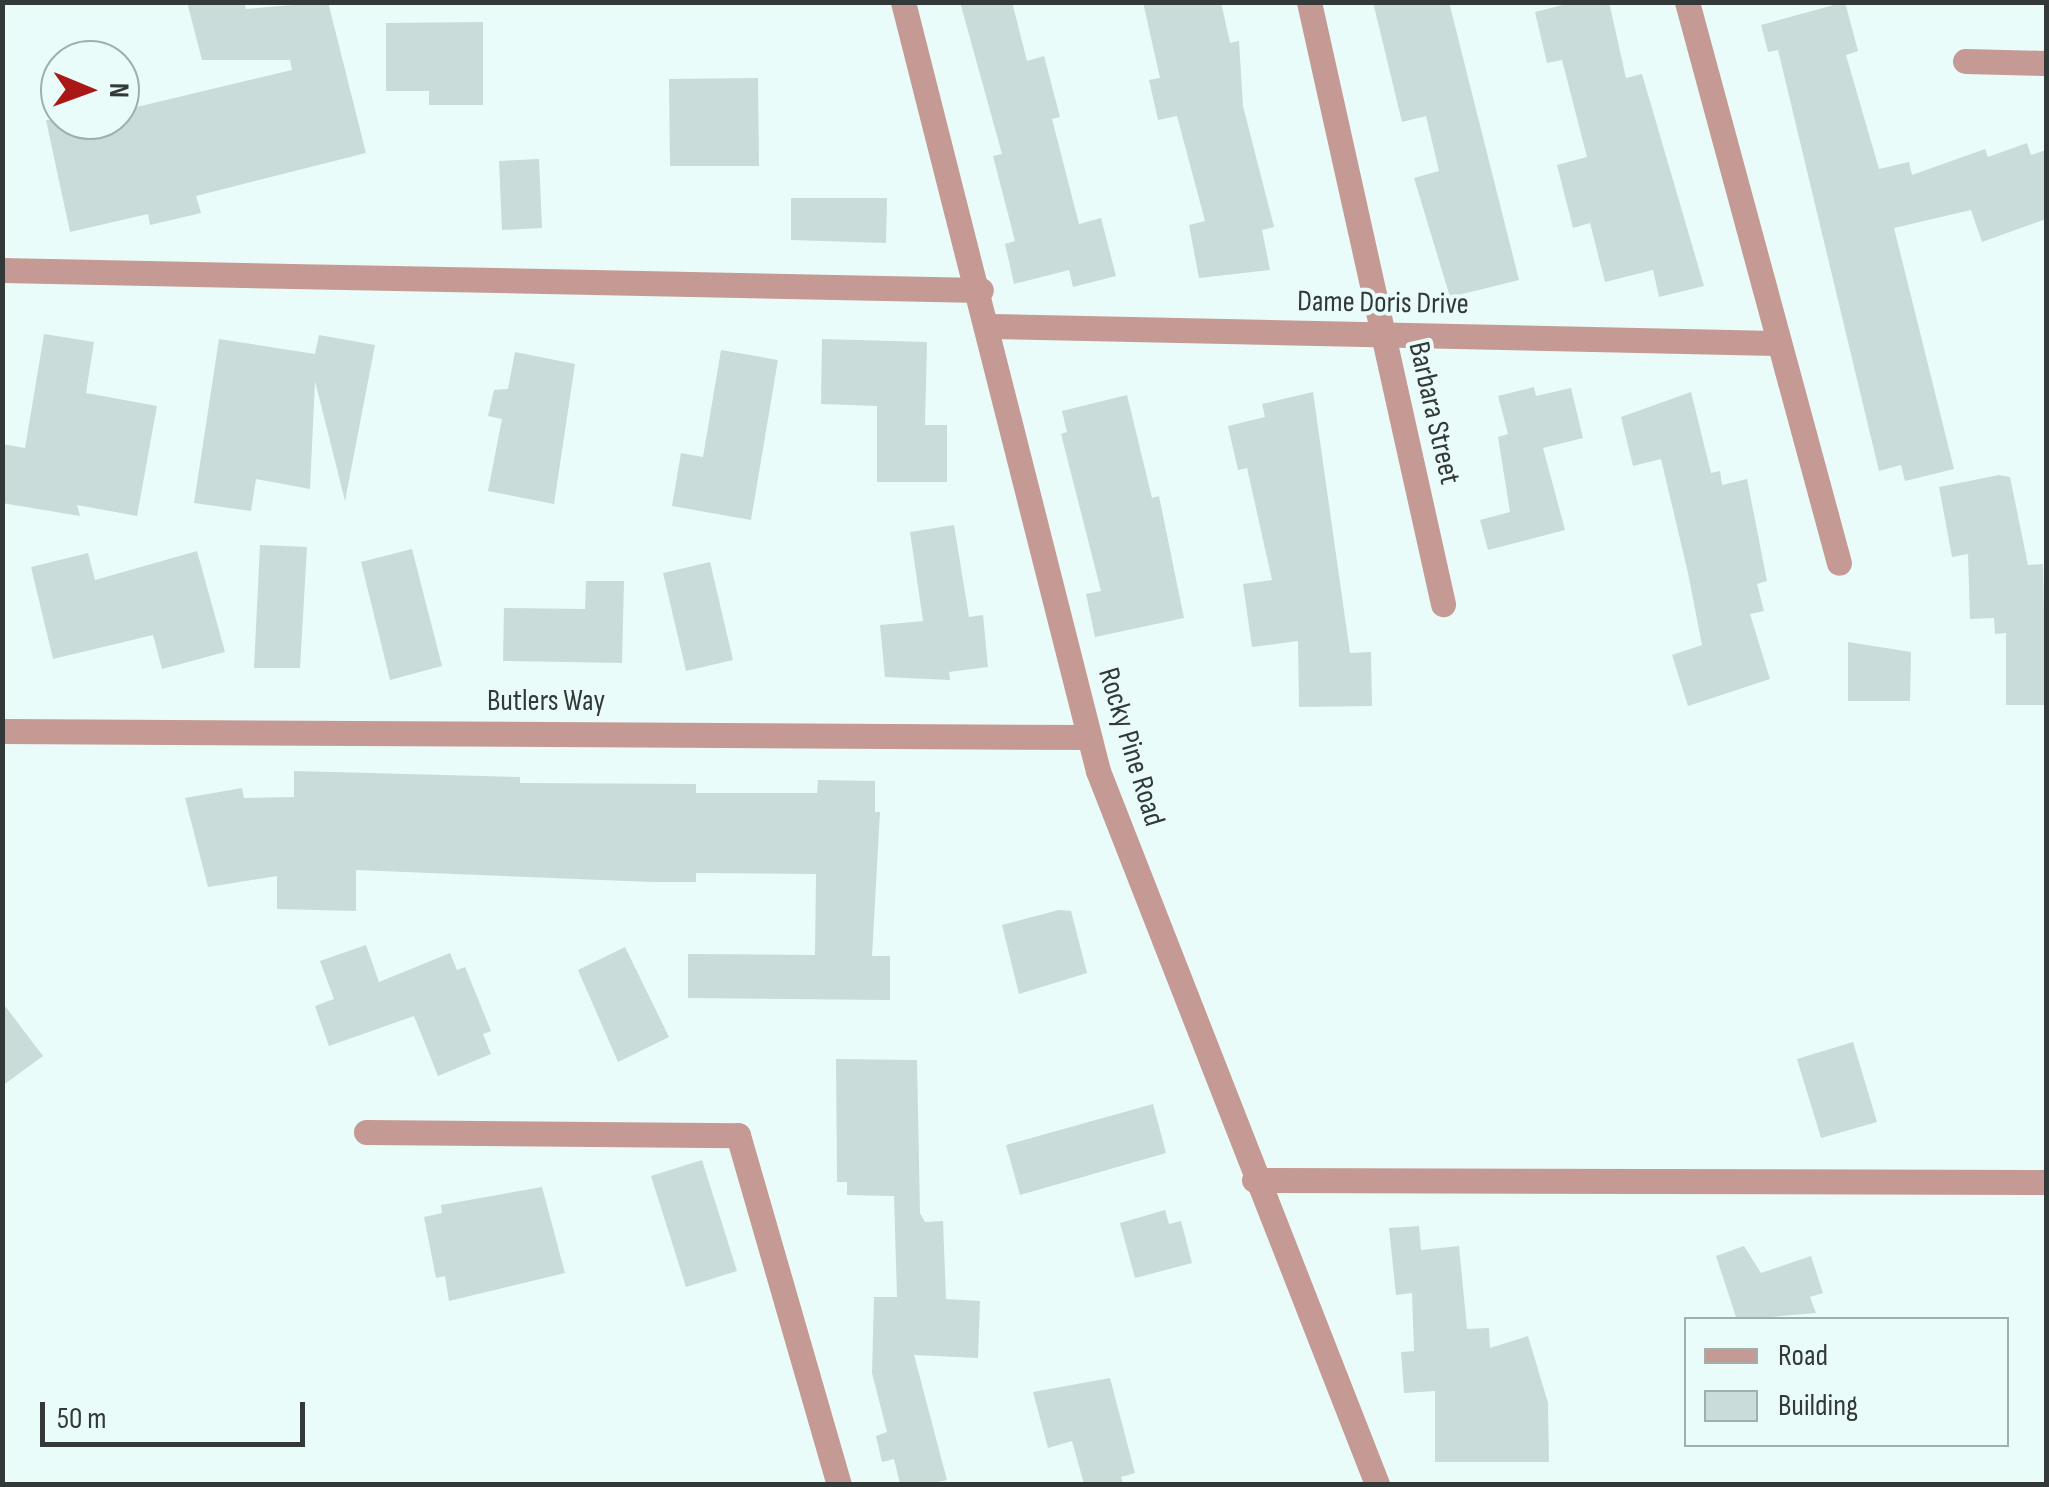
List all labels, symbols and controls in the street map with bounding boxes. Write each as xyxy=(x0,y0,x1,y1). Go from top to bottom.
north arrow xyxy=(40,40,140,140)
text: N xyxy=(102,83,135,98)
street label: Dame Doris Drive xyxy=(1297,284,1469,322)
street label: Barbara Street xyxy=(1400,338,1468,488)
street label: Rocky Pine Road xyxy=(1090,663,1172,831)
street label: Butlers Way xyxy=(487,683,605,719)
legend xyxy=(1684,1317,2009,1447)
text: Road xyxy=(1778,1338,1828,1374)
scale bar xyxy=(45,1382,310,1444)
text: Building xyxy=(1778,1388,1858,1424)
text: 50 m xyxy=(57,1401,106,1437)

